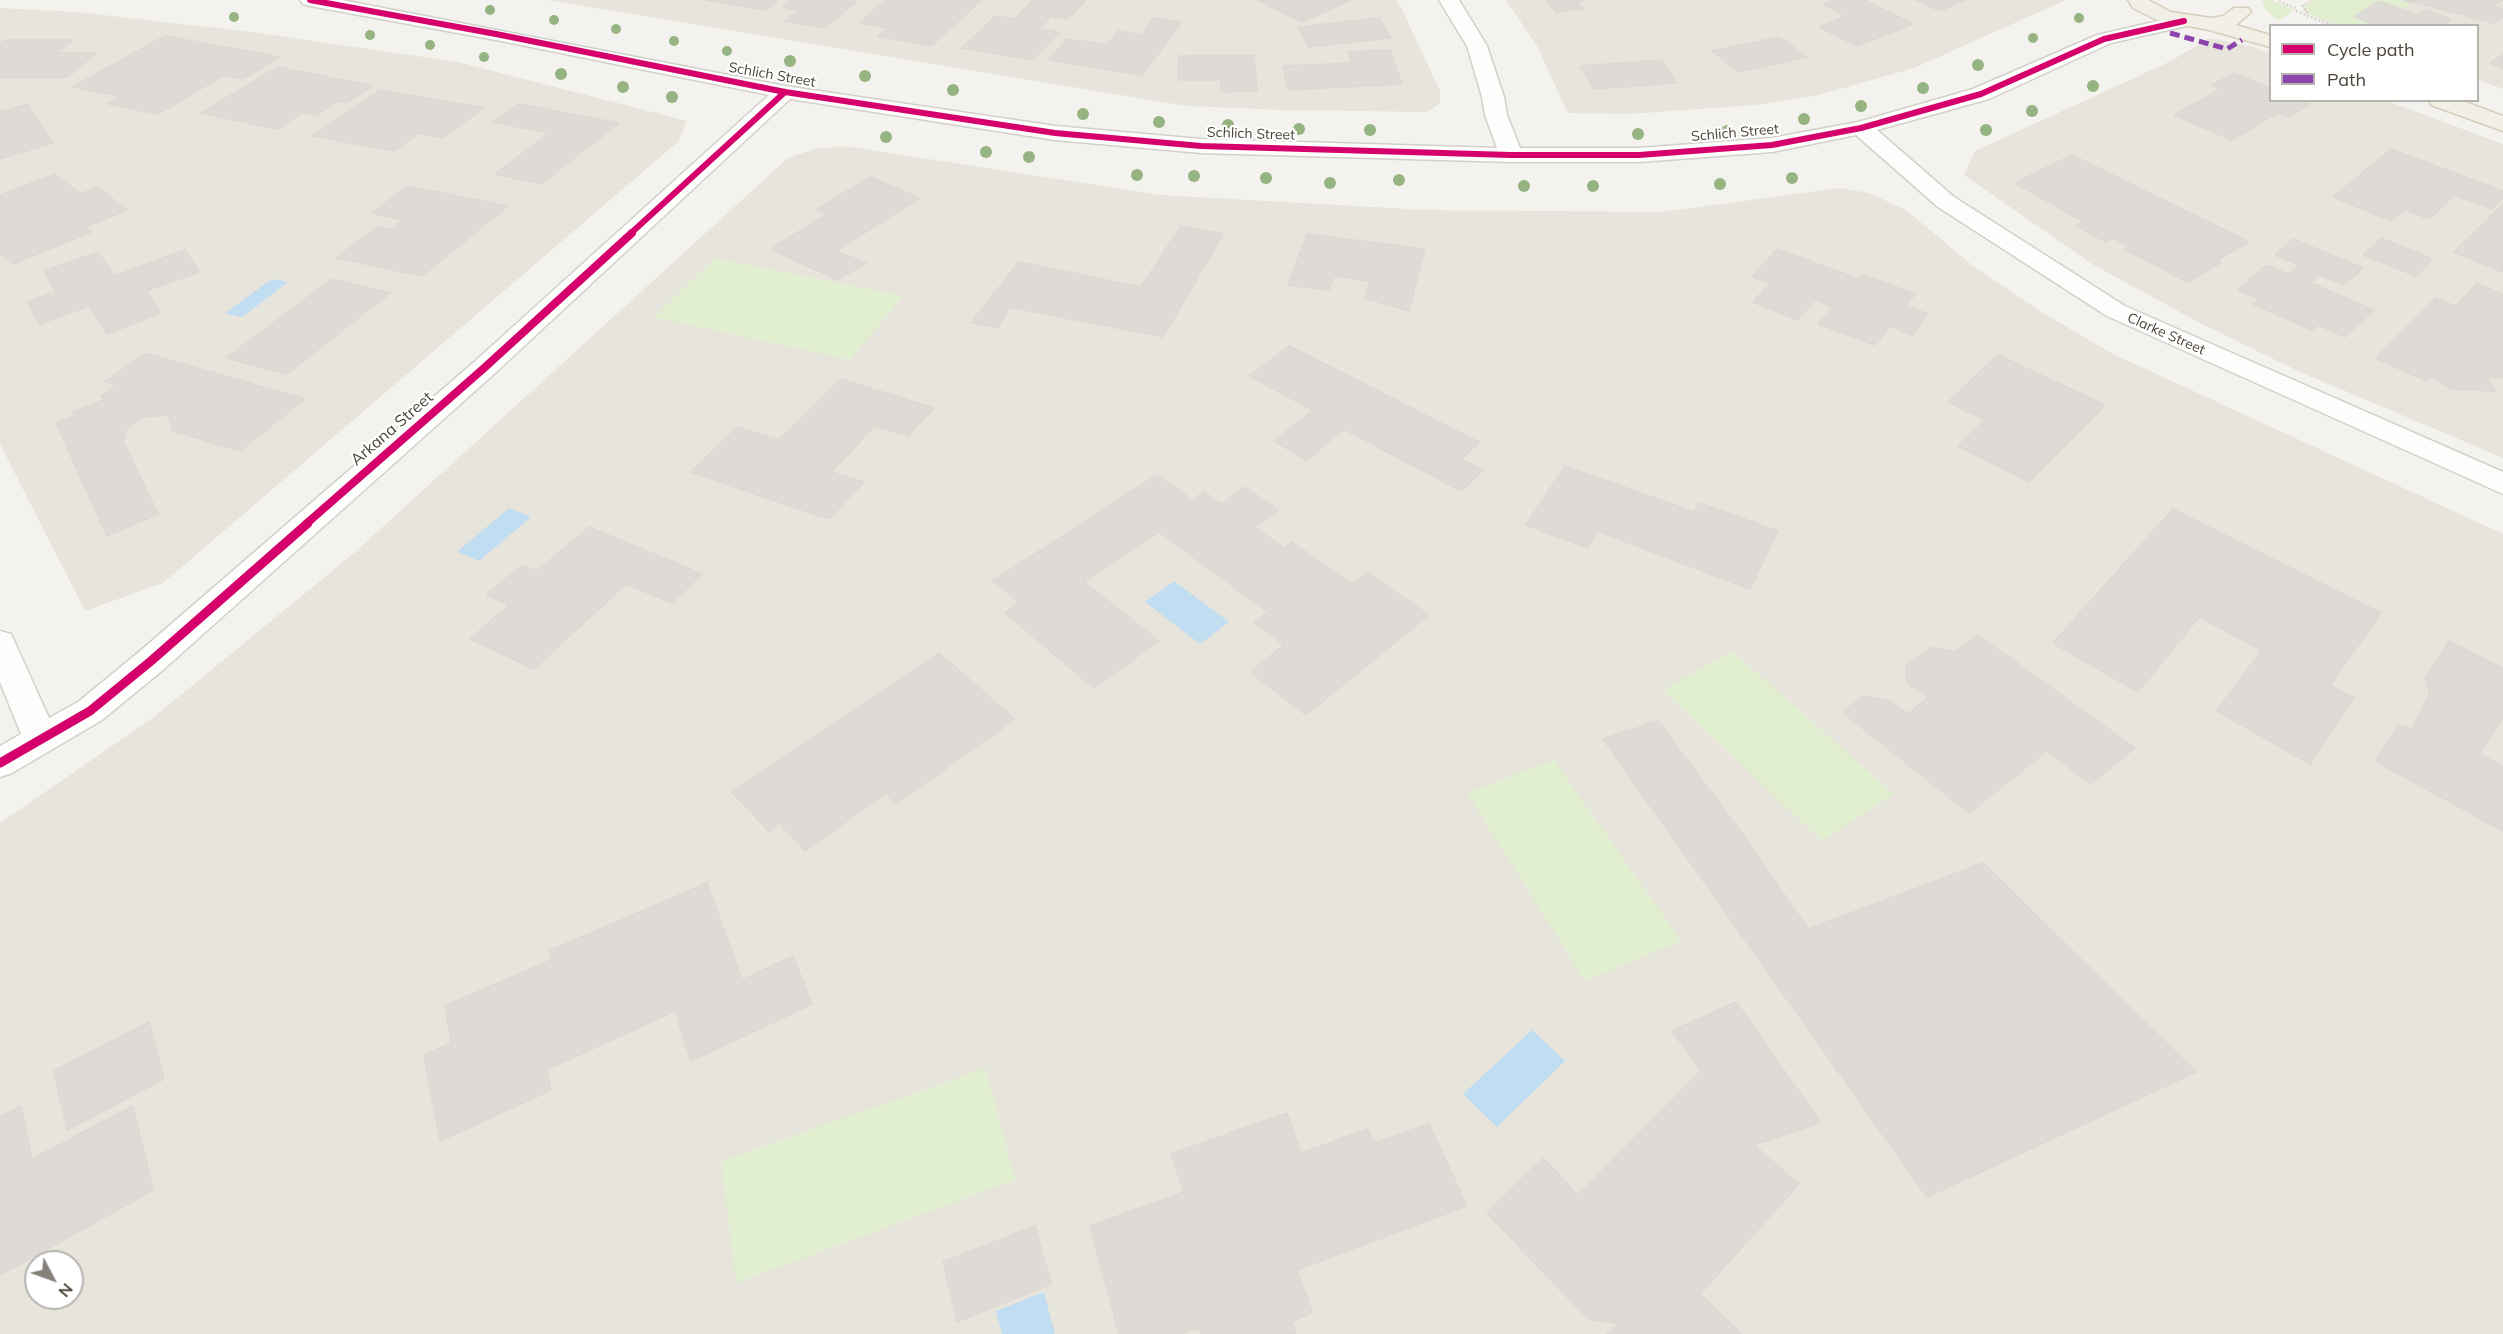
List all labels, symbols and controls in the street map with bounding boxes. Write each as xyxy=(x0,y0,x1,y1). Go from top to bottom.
legend xyxy=(2269,24,2479,102)
text: Cycle path xyxy=(2327,38,2414,61)
street label: Schlich Street xyxy=(727,59,817,91)
text: Path xyxy=(2327,68,2366,91)
street label: Schlich Street xyxy=(1690,121,1780,145)
street label: Schlich Street xyxy=(1207,124,1295,144)
street label: Clarke Street xyxy=(2124,309,2208,359)
street label: Arkana Street xyxy=(347,388,437,470)
north arrow xyxy=(24,1250,84,1310)
text: N xyxy=(55,1279,78,1302)

